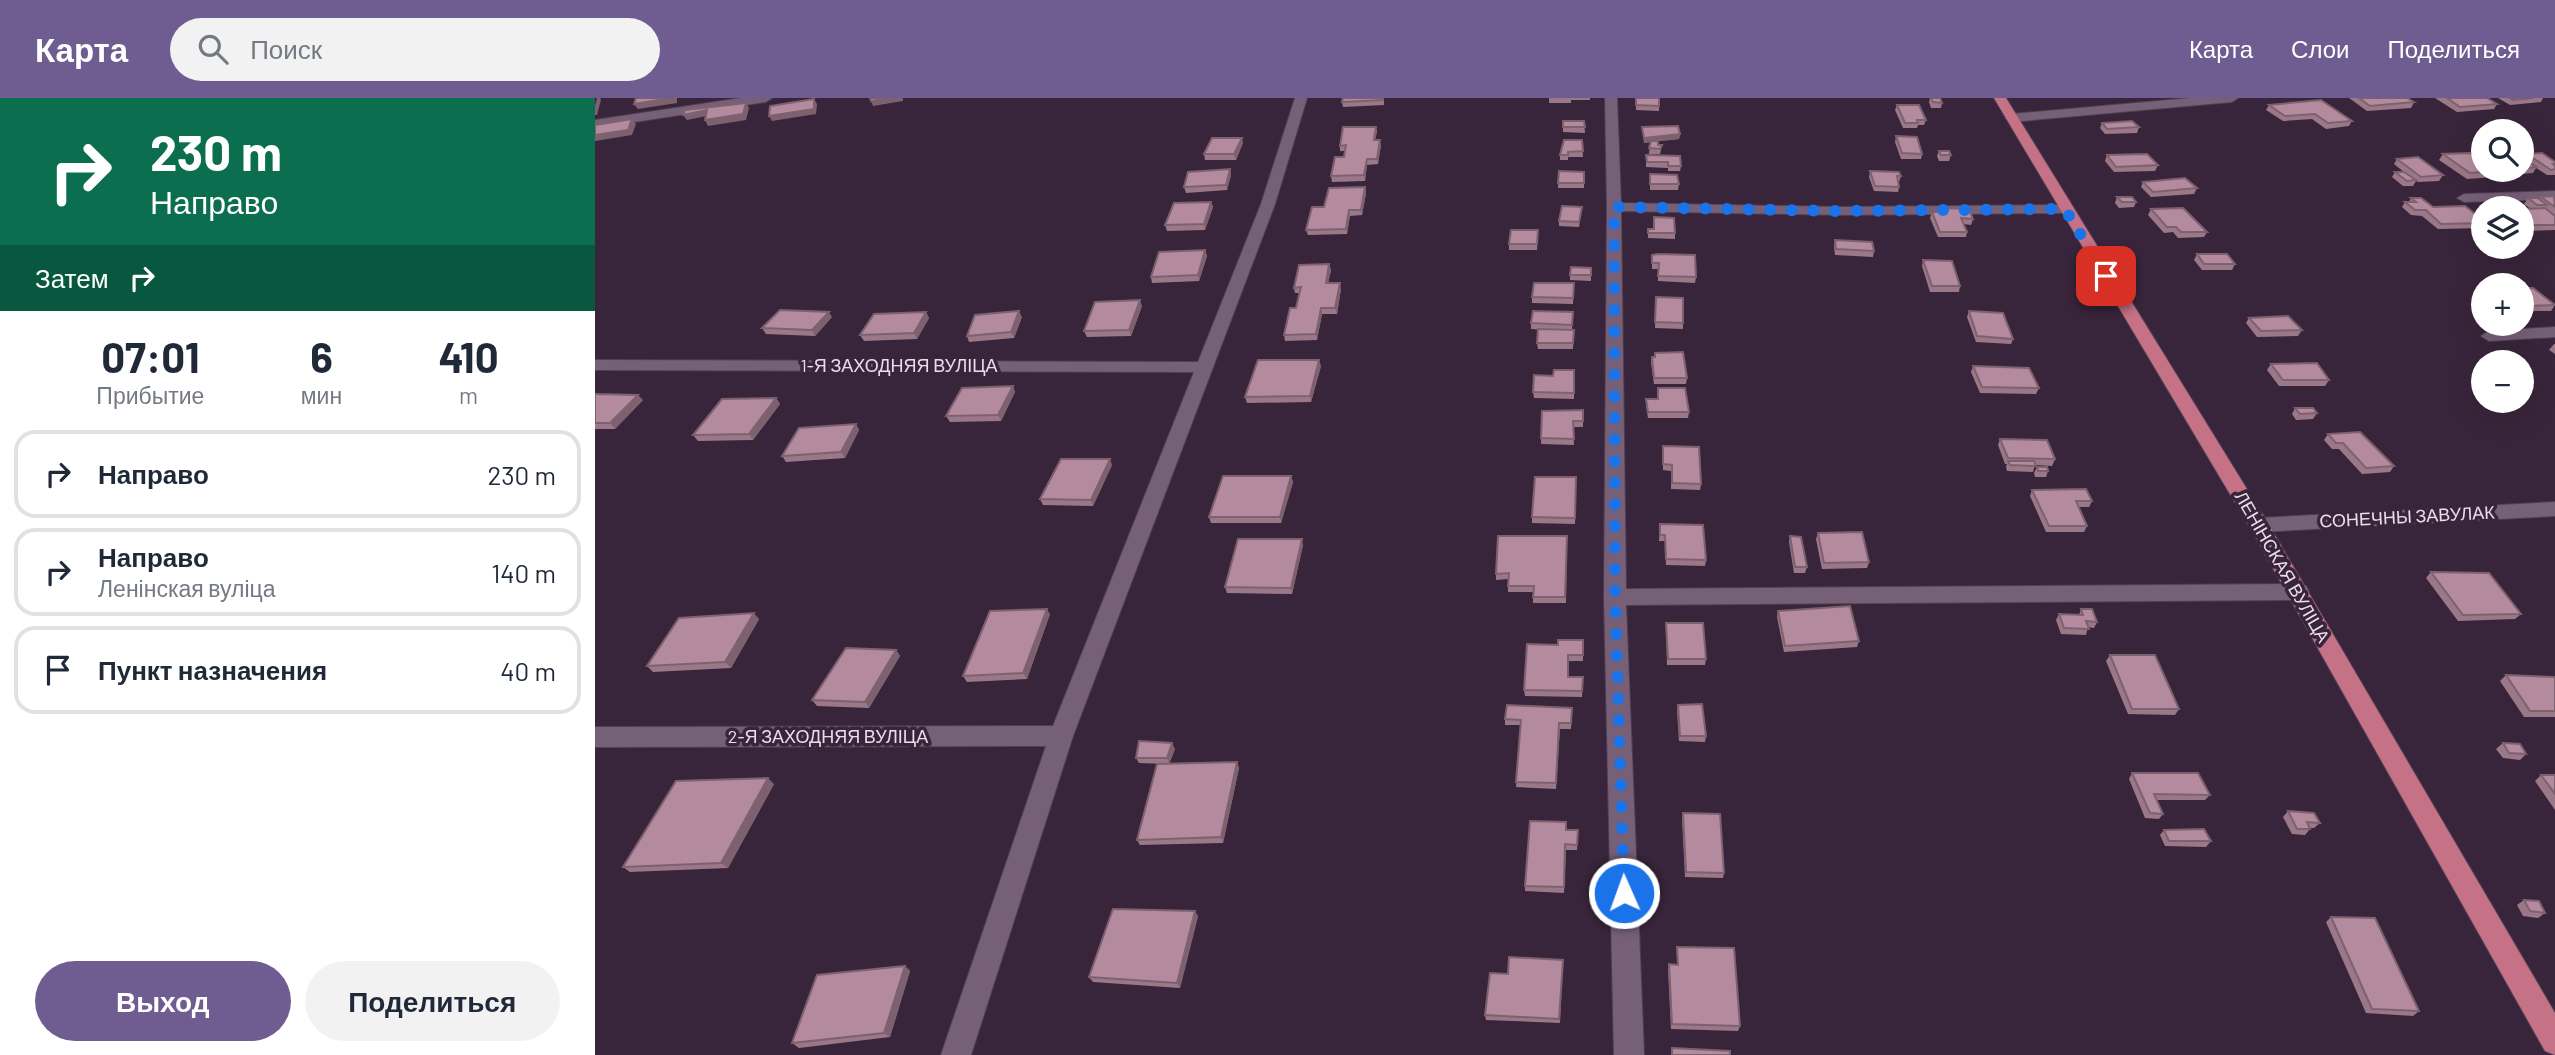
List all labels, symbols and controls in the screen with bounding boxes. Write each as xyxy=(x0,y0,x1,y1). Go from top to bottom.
search box xyxy=(170,18,660,81)
text: Карта xyxy=(35,29,128,69)
icon: search xyxy=(194,30,232,68)
text: Поиск xyxy=(250,33,322,64)
text: Карта xyxy=(2189,34,2253,63)
text: Слои xyxy=(2291,34,2349,63)
text: Поделиться xyxy=(2387,34,2520,63)
map controls xyxy=(2471,119,2534,413)
button: search xyxy=(2471,119,2534,182)
text: 230 m xyxy=(150,122,282,181)
icon: right xyxy=(35,126,126,217)
text: Направо xyxy=(150,182,278,220)
button: layers xyxy=(2471,196,2534,259)
pin xyxy=(2076,246,2136,306)
icon: arrive xyxy=(2087,257,2125,295)
icon: right xyxy=(123,259,161,297)
text: Затем xyxy=(35,262,109,293)
button: + xyxy=(2471,273,2534,336)
text: 07:01 xyxy=(101,331,200,381)
text: 6 xyxy=(310,331,333,381)
text: 410 xyxy=(438,331,499,381)
button: − xyxy=(2471,350,2534,413)
street label: 1-Я ЗАХОДНЯЯ ВУЛІЦА xyxy=(800,354,998,376)
text: Прибытие xyxy=(96,381,204,409)
text: мин xyxy=(301,381,342,409)
text: m xyxy=(459,381,478,409)
icon: right xyxy=(39,455,77,493)
text: Направо xyxy=(98,458,209,489)
text: 230 m xyxy=(487,459,556,490)
street label: ЛЕНІНСКАЯ ВУЛІЦА xyxy=(2231,487,2335,646)
street label: СОНЕЧНЫ ЗАВУЛАК xyxy=(2319,500,2496,532)
text: Направо xyxy=(98,541,209,572)
icon: right xyxy=(39,553,77,591)
text: 140 m xyxy=(491,557,556,588)
text: Ленінская вуліца xyxy=(98,574,276,602)
icon: arrive xyxy=(39,651,77,689)
text: Пункт назначения xyxy=(98,654,327,685)
text: 40 m xyxy=(500,655,556,686)
street label: 2-Я ЗАХОДНЯЯ ВУЛІЦА xyxy=(728,725,928,747)
position arrow xyxy=(1587,856,1661,930)
button: Выход xyxy=(35,961,291,1041)
button: Поделиться xyxy=(305,961,560,1041)

